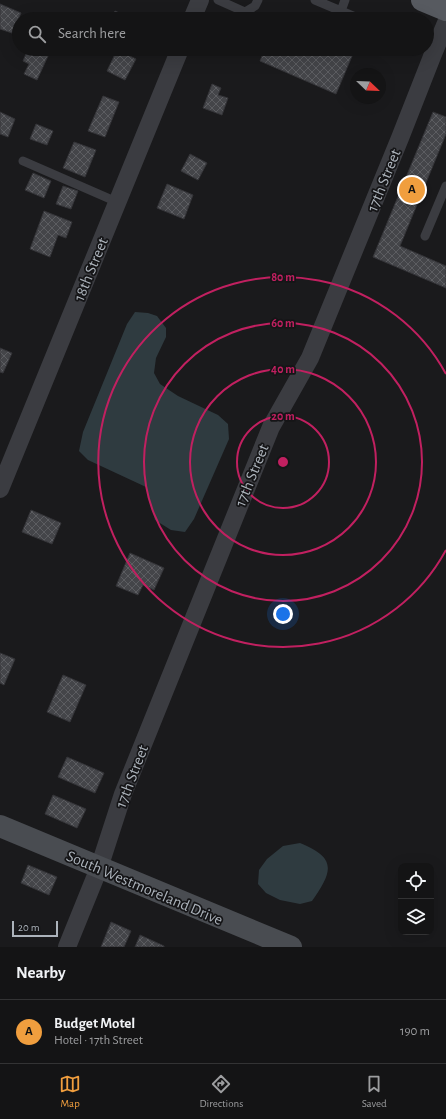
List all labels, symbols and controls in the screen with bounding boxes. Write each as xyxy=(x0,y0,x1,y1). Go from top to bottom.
search box xyxy=(12,12,434,56)
icon: search xyxy=(26,23,48,45)
text: Search here xyxy=(58,26,126,41)
north arrow xyxy=(350,68,386,104)
street label: 17th Street xyxy=(364,147,404,214)
pin: A xyxy=(399,175,425,205)
street label: 18th Street xyxy=(71,235,111,303)
text: 80 m xyxy=(271,271,295,283)
text: 60 m xyxy=(271,317,295,329)
text: 40 m xyxy=(271,363,295,375)
text: 20 m xyxy=(271,410,295,422)
street label: 17th Street xyxy=(232,442,272,509)
centre of rings xyxy=(276,455,290,469)
your location xyxy=(273,604,293,624)
street label: 17th Street xyxy=(113,743,151,810)
street label: South Westmoreland Drive xyxy=(64,848,225,928)
map controls xyxy=(398,863,434,935)
button: locate xyxy=(398,863,434,899)
button: layers xyxy=(398,899,434,935)
scale bar xyxy=(12,919,58,938)
text: 20 m xyxy=(18,922,39,933)
text: Nearby xyxy=(16,964,66,981)
text: Budget Motel xyxy=(54,1016,135,1031)
text: A xyxy=(25,1025,33,1038)
text: 190 m xyxy=(400,1025,430,1038)
text: Hotel · 17th Street xyxy=(54,1034,143,1047)
tab: Map xyxy=(59,1073,81,1110)
tab: Directions xyxy=(199,1073,243,1110)
tab: Saved xyxy=(362,1073,387,1110)

